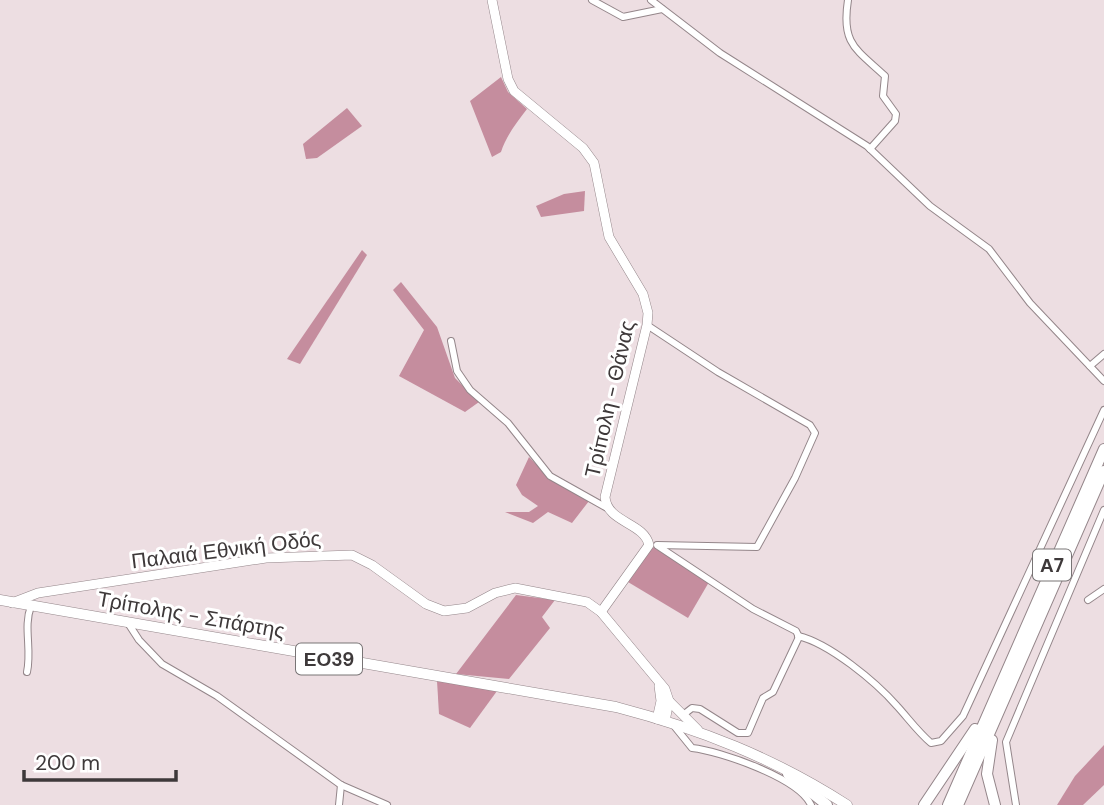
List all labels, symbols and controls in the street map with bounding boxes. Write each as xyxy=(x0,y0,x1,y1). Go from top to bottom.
street label: Τρίπολη - Θάνας xyxy=(578,318,642,480)
street label: Παλαιά Εθνική Οδός xyxy=(130,524,322,576)
road number: Α7 xyxy=(1033,550,1071,580)
street label: Τρίπολης - Σπάρτης xyxy=(95,585,287,645)
road number: ΕΟ39 xyxy=(296,644,362,674)
scale bar xyxy=(24,738,177,782)
text: 200 m xyxy=(35,749,100,777)

